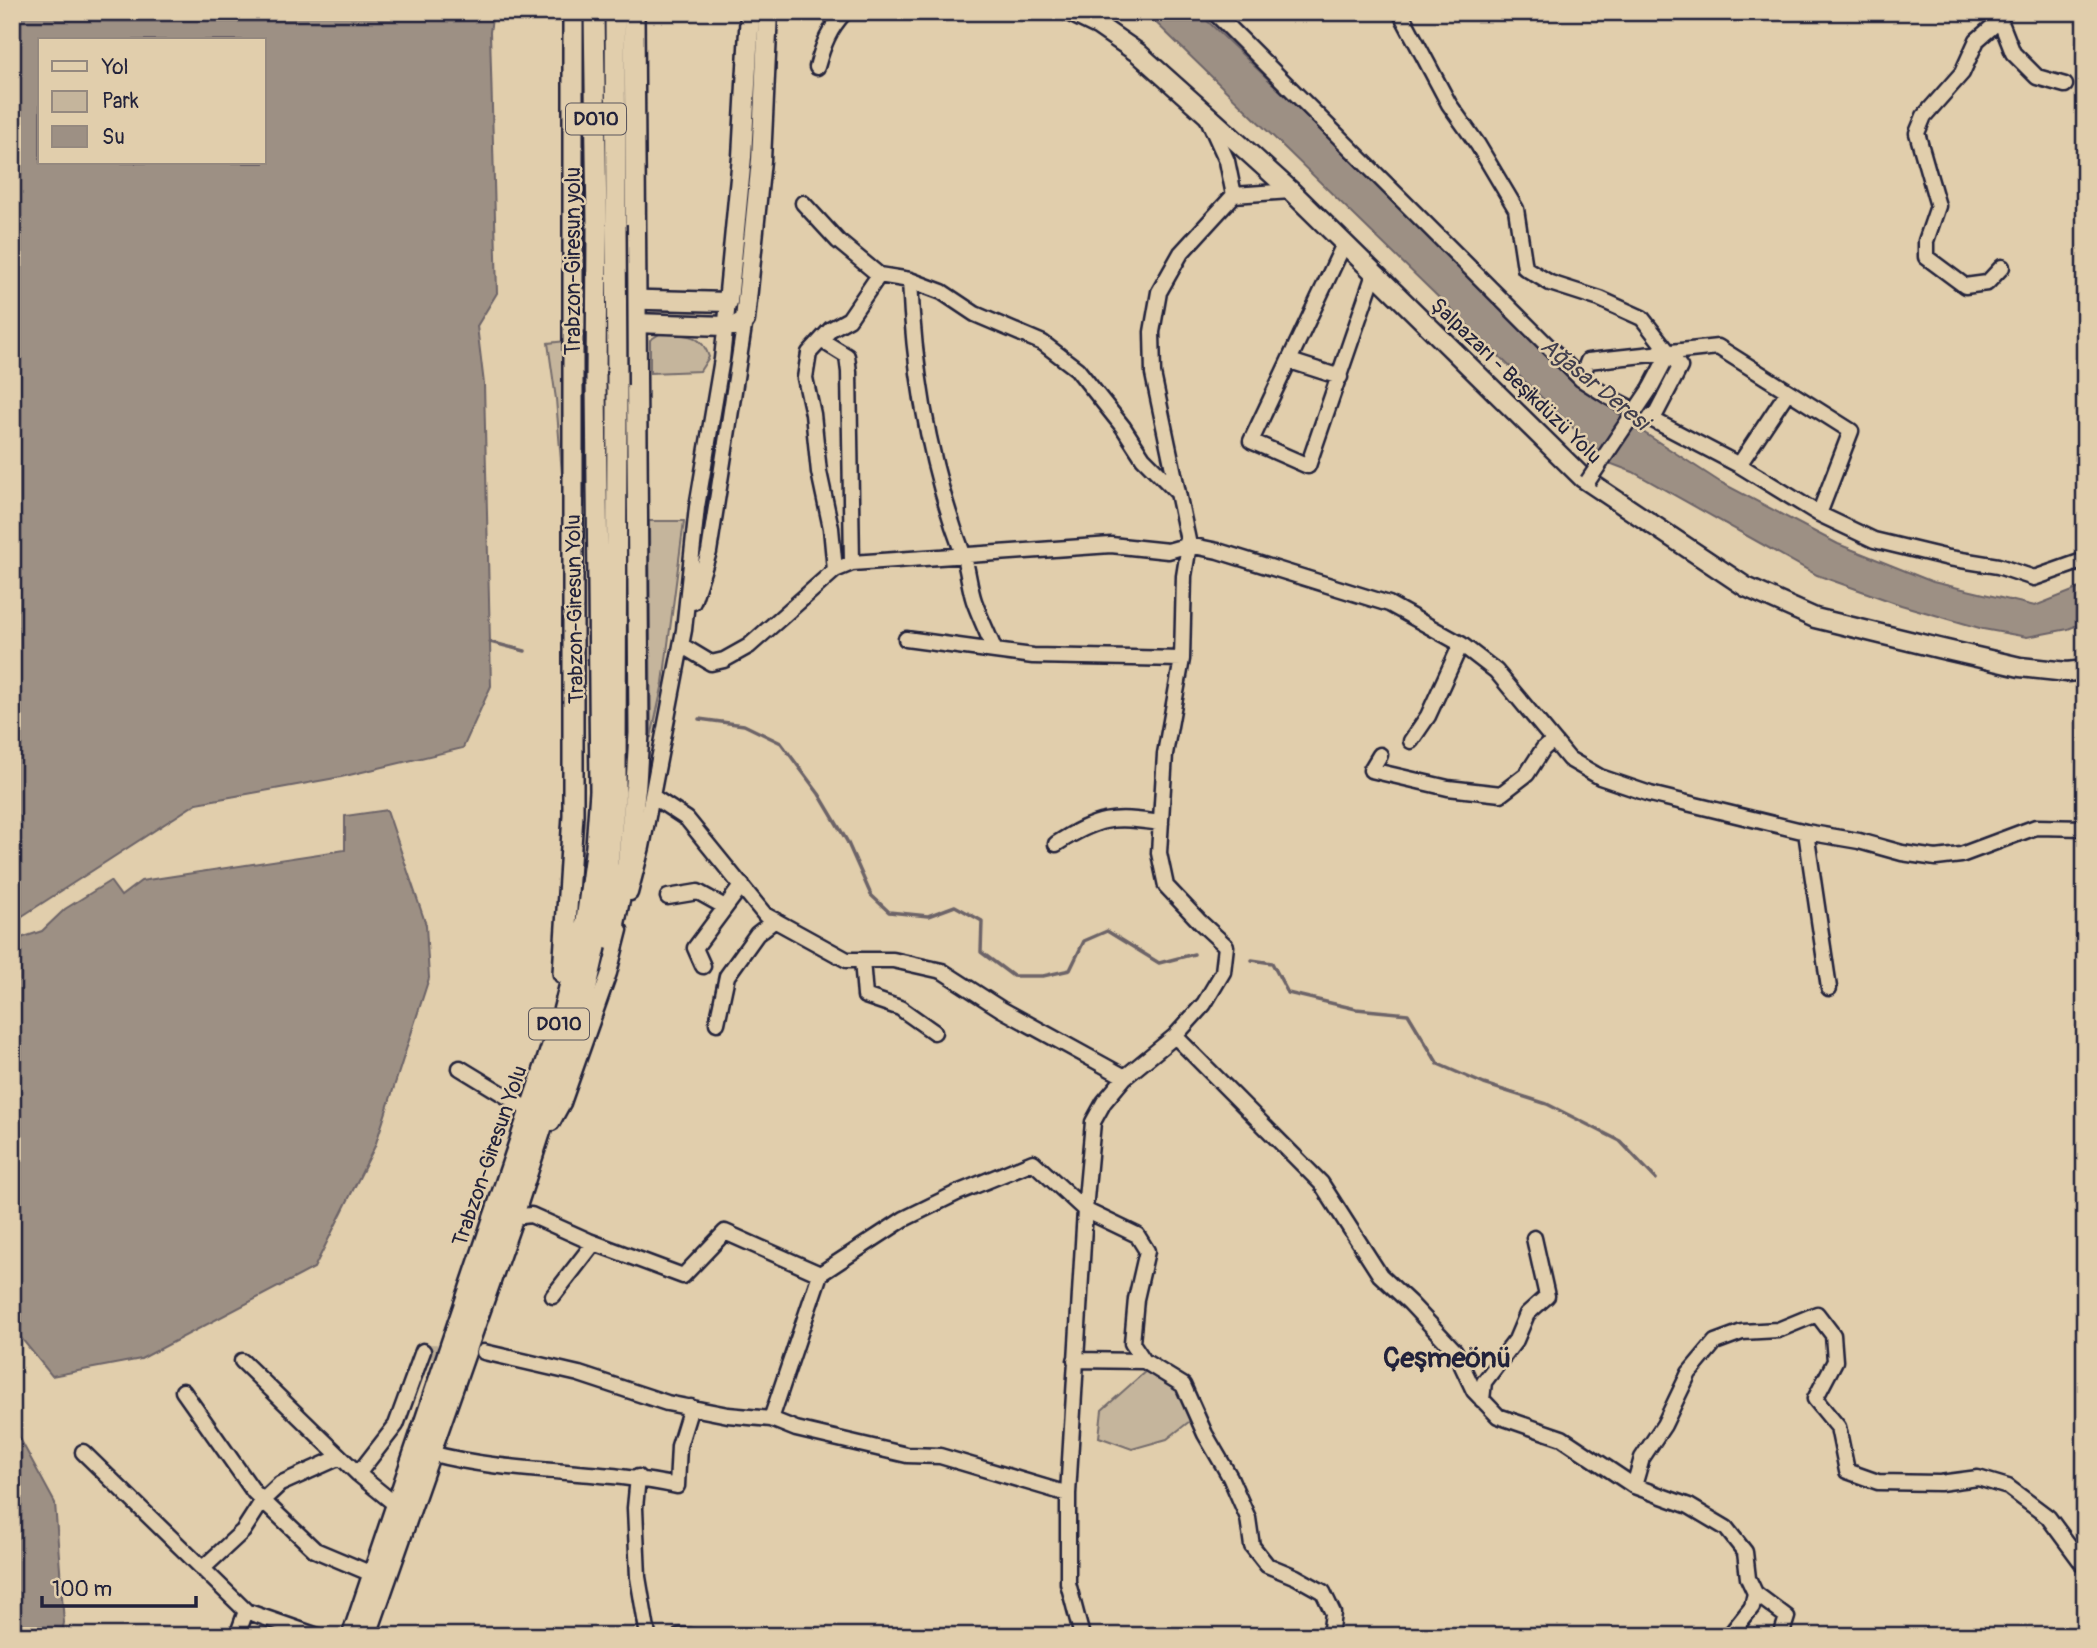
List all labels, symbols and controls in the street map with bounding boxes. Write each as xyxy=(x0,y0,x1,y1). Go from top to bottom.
legend xyxy=(38,38,266,164)
text: Yol xyxy=(101,54,129,81)
text: Park xyxy=(102,88,139,115)
road number: D010 xyxy=(566,104,626,134)
text: Su xyxy=(102,124,125,151)
street label: Trabzon-Giresun yolu xyxy=(560,167,587,355)
street label: Şalpazarı - Beşikdüzü Yolu xyxy=(1425,292,1607,470)
water label: Ağasar Deresi xyxy=(1535,331,1658,439)
street label: Trabzon-Giresun Yolu xyxy=(560,514,590,704)
road number: D010 xyxy=(529,1008,589,1040)
street label: Trabzon-Giresun Yolu xyxy=(446,1062,534,1250)
district label: Çeşmeönü xyxy=(1383,1341,1511,1376)
scale bar xyxy=(42,1564,196,1608)
text: 100 m xyxy=(52,1576,112,1603)

